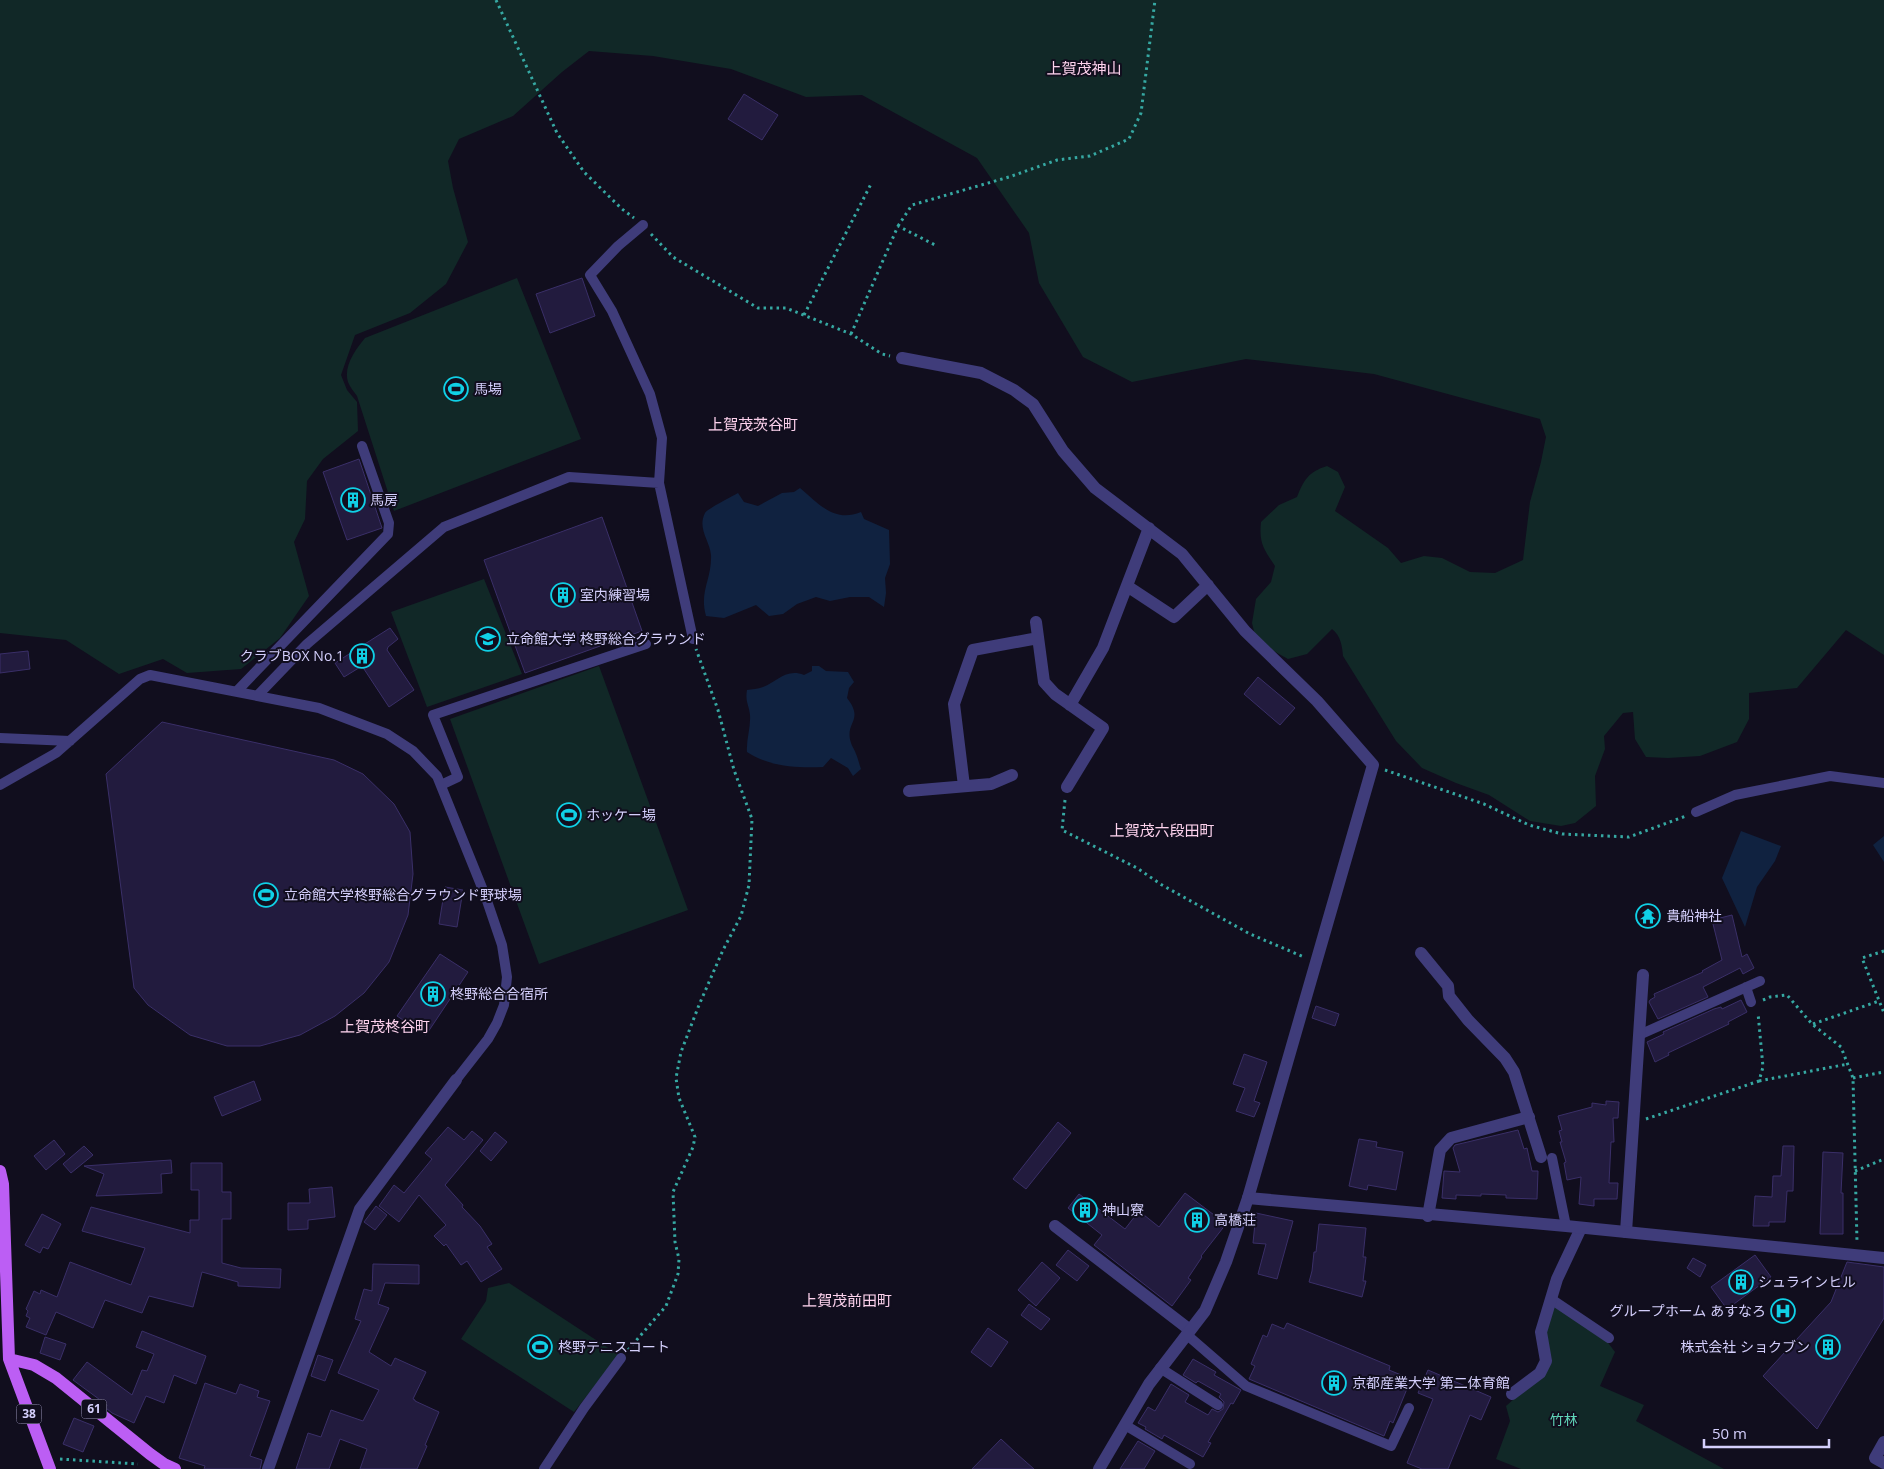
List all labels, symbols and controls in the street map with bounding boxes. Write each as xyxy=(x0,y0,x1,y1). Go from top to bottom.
district label: 上賀茂神山 xyxy=(1046,58,1122,78)
sports icon: 馬場 xyxy=(443,376,469,402)
place label: 馬場 xyxy=(474,379,502,398)
district label: 上賀茂茨谷町 xyxy=(708,414,798,434)
building icon: 馬房 xyxy=(340,487,366,513)
place label: 馬房 xyxy=(370,490,398,509)
building icon: 室内練習場 xyxy=(550,582,576,608)
place label: 室内練習場 xyxy=(580,585,650,604)
school or university icon: 立命館大学 柊野総合グラウンド xyxy=(475,626,501,652)
place label: 立命館大学 柊野総合グラウンド xyxy=(506,629,706,648)
building icon: クラブBOX No.1 xyxy=(349,643,375,669)
place label: クラブBOX No.1 xyxy=(240,646,344,665)
sports icon: ホッケー場 xyxy=(556,802,582,828)
place label: ホッケー場 xyxy=(586,805,656,824)
district label: 上賀茂六段田町 xyxy=(1109,820,1215,840)
sports icon: 立命館大学柊野総合グラウンド野球場 xyxy=(253,882,279,908)
place label: 立命館大学柊野総合グラウンド野球場 xyxy=(284,885,522,904)
temple icon: 貴船神社 xyxy=(1635,903,1661,929)
place label: 貴船神社 xyxy=(1666,906,1722,925)
building icon: 柊野総合合宿所 xyxy=(420,981,446,1007)
place label: 柊野総合合宿所 xyxy=(450,984,548,1003)
district label: 上賀茂柊谷町 xyxy=(340,1016,430,1036)
building icon: 神山寮 xyxy=(1072,1197,1098,1223)
place label: 神山寮 xyxy=(1102,1200,1144,1219)
building icon: 高橋荘 xyxy=(1184,1207,1210,1233)
place label: 高橋荘 xyxy=(1214,1210,1256,1229)
building icon: シュラインヒル xyxy=(1728,1269,1754,1295)
place label: シュラインヒル xyxy=(1758,1272,1856,1291)
district label: 上賀茂前田町 xyxy=(802,1290,892,1310)
hospital icon: グループホーム あすなろ xyxy=(1770,1298,1796,1324)
place label: グループホーム あすなろ xyxy=(1610,1301,1766,1320)
sports icon: 柊野テニスコート xyxy=(527,1334,553,1360)
building icon: 株式会社 ショクブン xyxy=(1815,1334,1841,1360)
place label: 柊野テニスコート xyxy=(558,1337,670,1356)
place label: 株式会社 ショクブン xyxy=(1680,1337,1810,1356)
building icon: 京都産業大学 第二体育館 xyxy=(1321,1370,1347,1396)
place label: 京都産業大学 第二体育館 xyxy=(1352,1373,1510,1392)
road number: 61 xyxy=(82,1400,106,1418)
road number: 38 xyxy=(16,1405,42,1424)
park label: 竹林 xyxy=(1550,1410,1578,1429)
scale bar xyxy=(1704,1416,1829,1448)
text: 50 m xyxy=(1712,1423,1747,1443)

